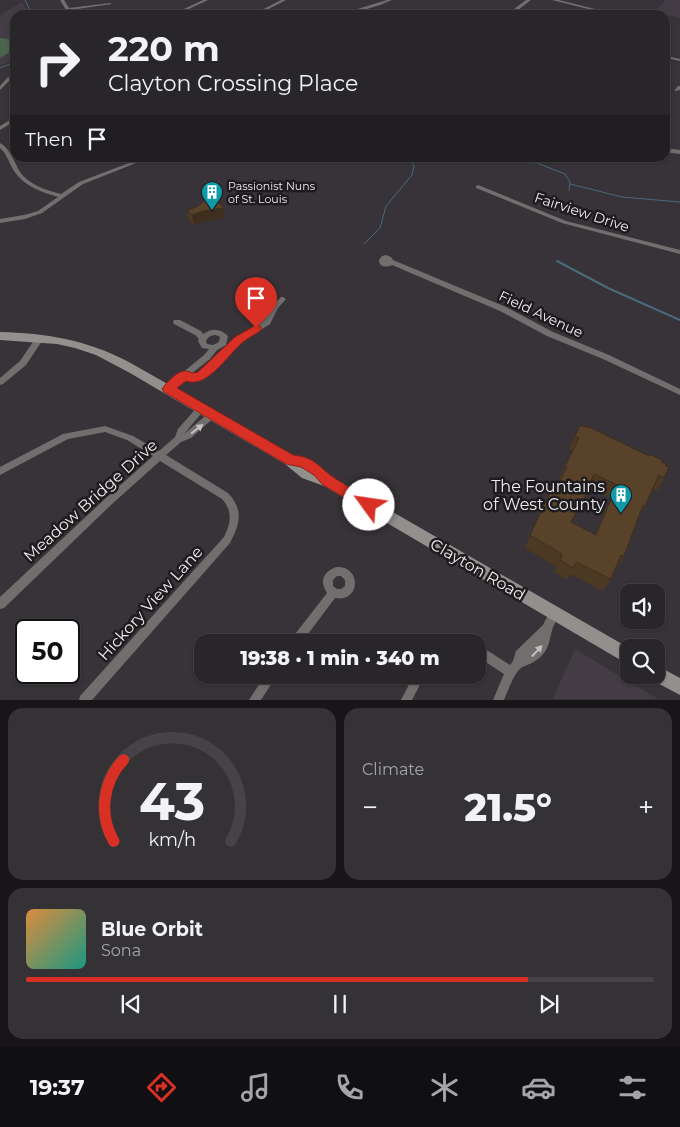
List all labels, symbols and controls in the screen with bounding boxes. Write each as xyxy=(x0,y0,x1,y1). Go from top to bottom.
text: 220 m xyxy=(108,27,220,70)
icon: right xyxy=(25,30,90,95)
text: Clayton Crossing Place xyxy=(108,70,358,97)
icon: arrive xyxy=(83,125,111,153)
text: Then xyxy=(25,128,73,151)
place label: Passionist Nuns of St. Louis xyxy=(228,179,316,206)
building icon: Passionist Nuns of St. Louis xyxy=(200,180,224,211)
street label: Fairview Drive xyxy=(532,188,632,236)
pin xyxy=(235,277,277,328)
icon: arrive xyxy=(242,284,270,312)
street label: Field Avenue xyxy=(496,287,586,341)
one-way arrow xyxy=(190,423,203,434)
street label: Meadow Bridge Drive xyxy=(20,435,161,565)
place label: The Fountains of West County xyxy=(483,477,605,514)
position arrow xyxy=(342,478,394,530)
building icon: The Fountains of West County xyxy=(609,483,633,514)
street label: Clayton Road xyxy=(427,535,529,604)
street label: Hickory View Lane xyxy=(94,542,207,664)
map controls xyxy=(620,584,665,684)
button: sound xyxy=(620,584,665,629)
speed limit sign: 50 xyxy=(15,619,80,684)
button: search xyxy=(620,639,665,684)
one-way arrow xyxy=(531,645,543,657)
text: 19:38 · 1 min · 340 m xyxy=(240,647,440,670)
text: Climate xyxy=(362,760,424,779)
text: 43 xyxy=(139,770,205,833)
text: 21.5° xyxy=(464,784,552,831)
text: − xyxy=(362,790,378,824)
text: + xyxy=(638,790,654,824)
text: km/h xyxy=(148,829,196,850)
text: Blue Orbit xyxy=(101,918,203,941)
text: Sona xyxy=(101,941,141,960)
icon: previous xyxy=(117,990,145,1018)
icon: pause xyxy=(326,990,354,1018)
icon: next xyxy=(535,990,563,1018)
icon: directions xyxy=(144,1070,179,1105)
icon: music xyxy=(238,1070,273,1105)
icon: phone xyxy=(332,1070,367,1105)
icon: climate xyxy=(427,1070,462,1105)
icon: car xyxy=(521,1070,556,1105)
icon: filters xyxy=(615,1070,650,1105)
text: 19:37 xyxy=(30,1074,85,1101)

